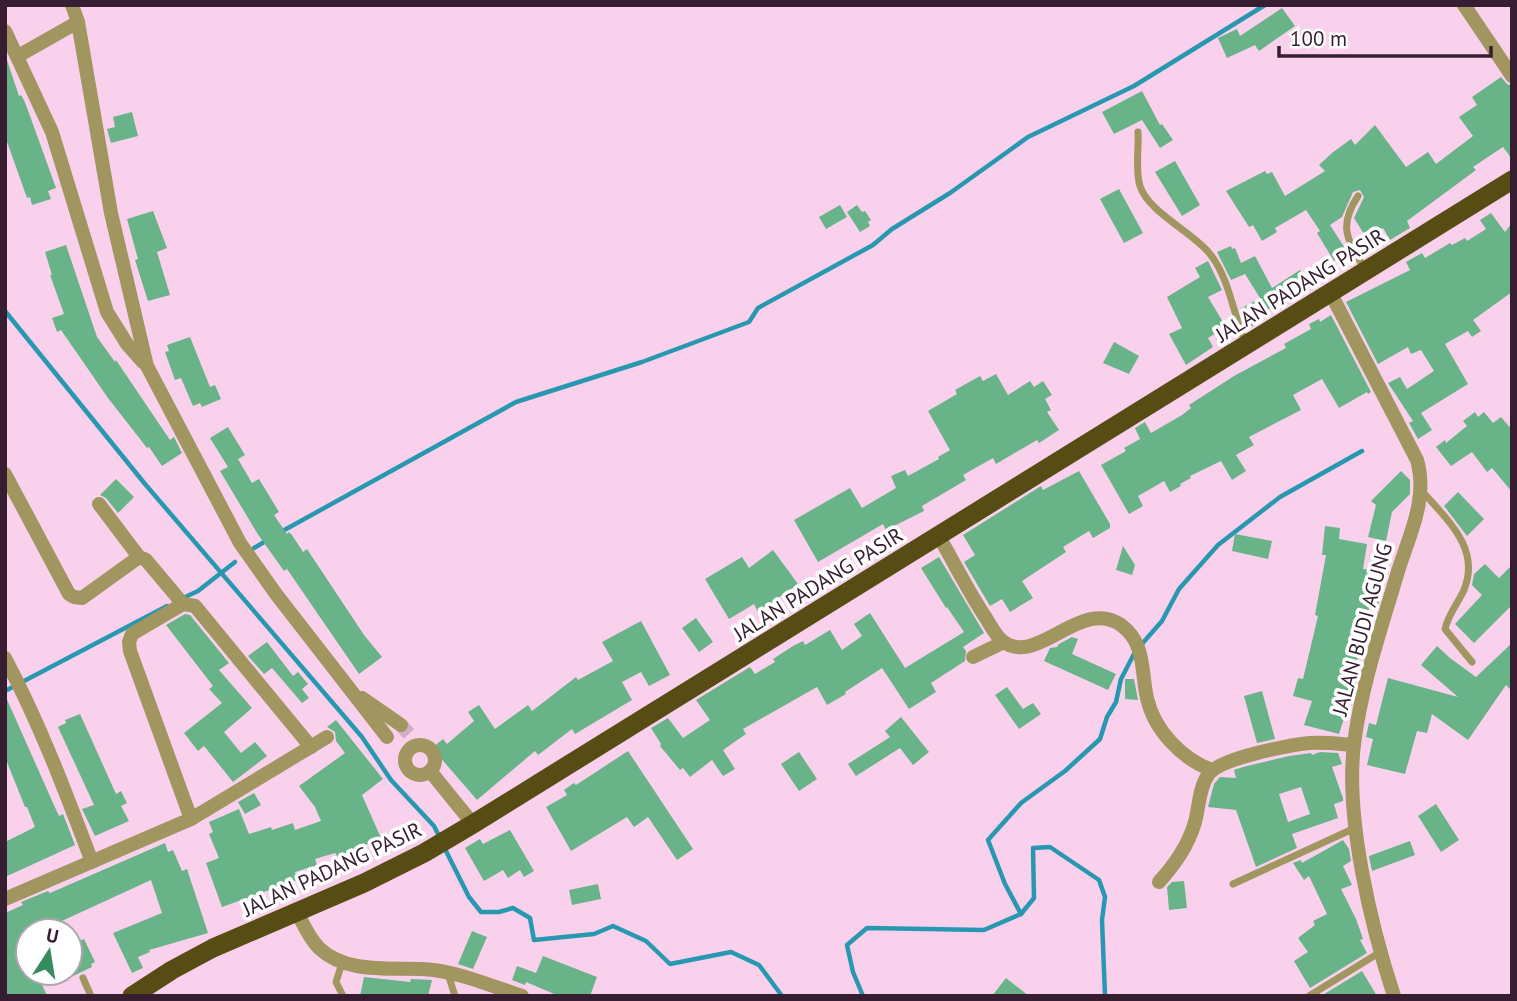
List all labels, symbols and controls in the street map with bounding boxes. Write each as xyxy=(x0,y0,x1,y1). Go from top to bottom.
scale bar xyxy=(1279,14,1491,58)
text: 100 m xyxy=(1290,25,1347,52)
street label: JALAN PADANG PASIR xyxy=(1209,222,1390,349)
street label: JALAN PADANG PASIR xyxy=(727,521,908,648)
street label: JALAN BUDI AGUNG xyxy=(1326,540,1398,719)
street label: JALAN PADANG PASIR xyxy=(237,816,426,923)
north arrow xyxy=(14,917,84,987)
text: U xyxy=(44,922,61,948)

